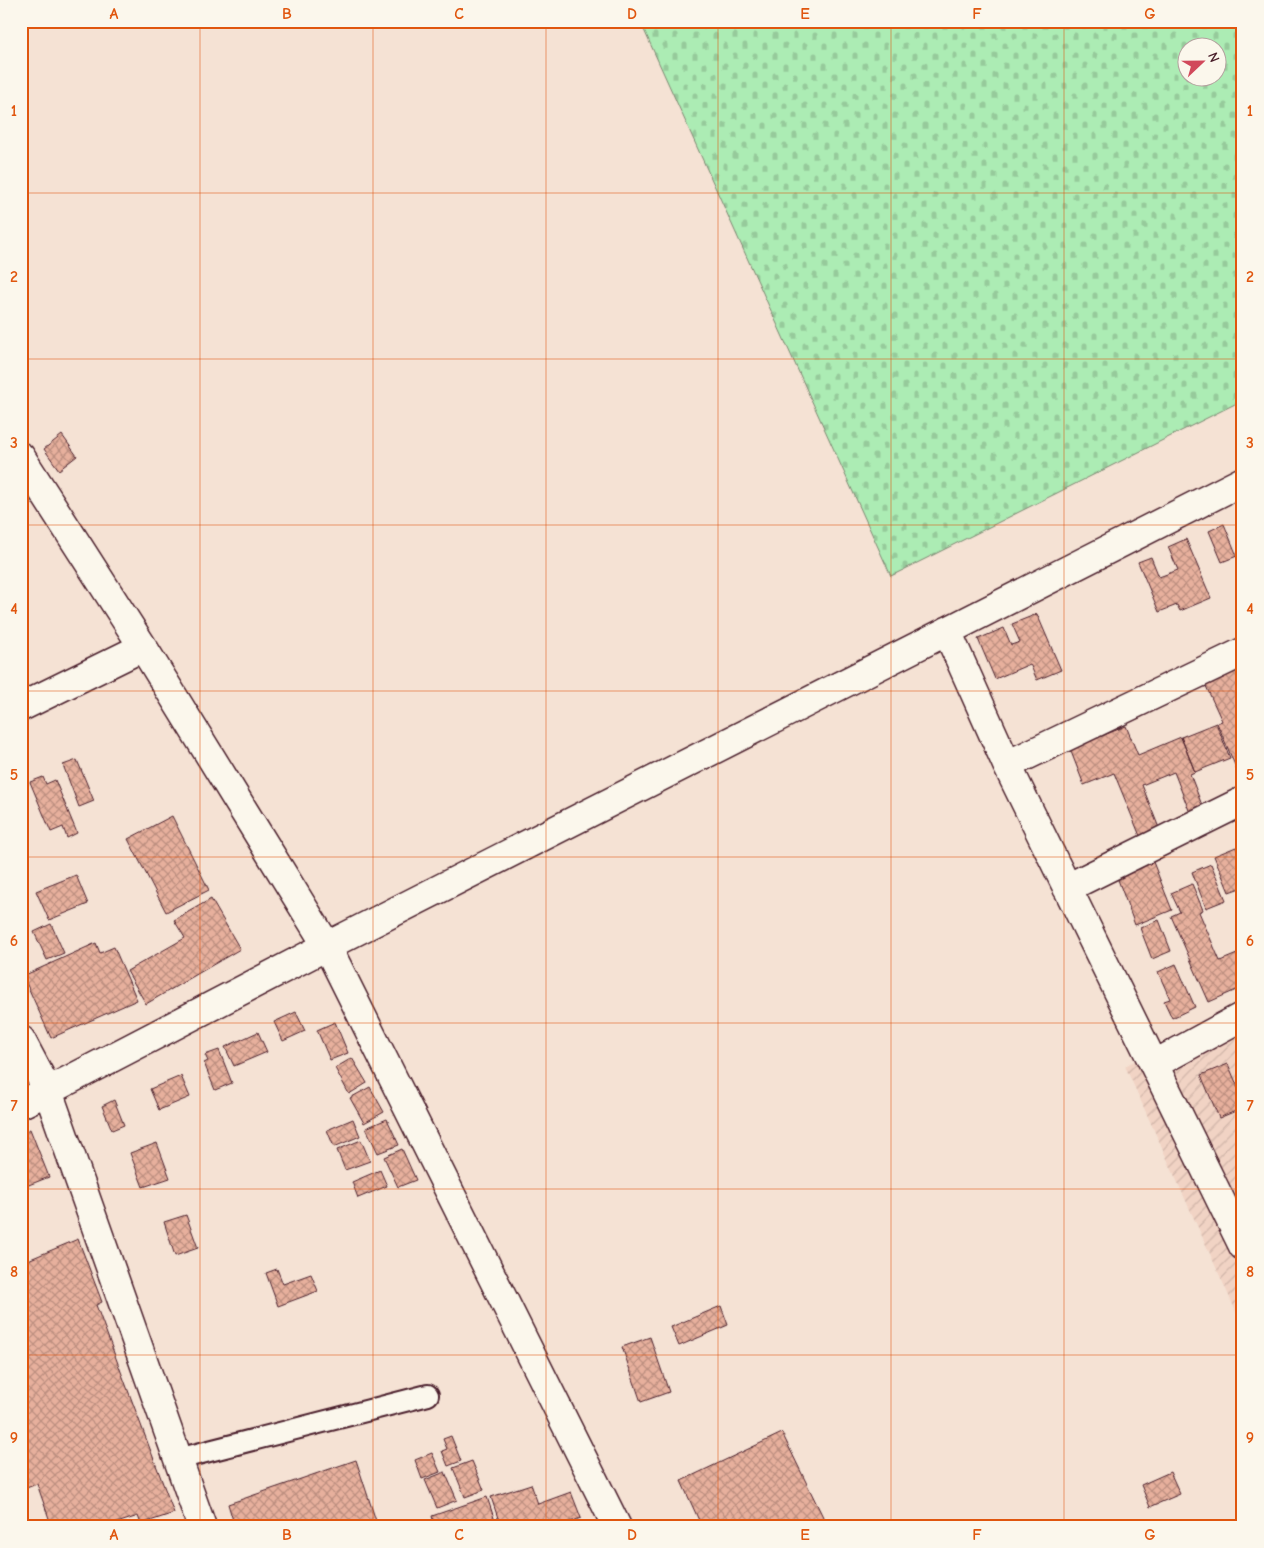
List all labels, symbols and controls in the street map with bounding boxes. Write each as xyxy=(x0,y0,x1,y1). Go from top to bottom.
text: A xyxy=(110,5,119,23)
text: B xyxy=(282,5,292,23)
text: C xyxy=(454,5,464,23)
text: D xyxy=(627,5,637,23)
text: E xyxy=(800,5,810,23)
text: F xyxy=(972,5,982,23)
text: G xyxy=(1144,5,1156,23)
north arrow xyxy=(1176,38,1226,88)
text: N xyxy=(1204,50,1223,65)
text: 1 xyxy=(11,102,17,120)
text: 1 xyxy=(1247,102,1253,120)
text: 2 xyxy=(10,268,18,286)
text: 2 xyxy=(1246,268,1254,286)
text: 3 xyxy=(10,434,18,452)
text: 3 xyxy=(1246,434,1254,452)
text: 4 xyxy=(10,600,18,618)
text: 4 xyxy=(1246,600,1254,618)
text: 5 xyxy=(10,766,18,784)
text: 5 xyxy=(1246,766,1254,784)
text: 6 xyxy=(10,932,18,950)
text: 6 xyxy=(1246,932,1254,950)
text: 7 xyxy=(10,1097,18,1115)
text: 7 xyxy=(1246,1097,1254,1115)
text: 8 xyxy=(10,1263,18,1281)
text: 8 xyxy=(1246,1263,1254,1281)
text: 9 xyxy=(10,1429,18,1447)
text: 9 xyxy=(1246,1429,1254,1447)
text: A xyxy=(110,1526,119,1544)
text: B xyxy=(282,1526,292,1544)
text: C xyxy=(454,1526,464,1544)
text: D xyxy=(627,1526,637,1544)
text: E xyxy=(800,1526,810,1544)
text: F xyxy=(972,1526,982,1544)
text: G xyxy=(1144,1526,1156,1544)

